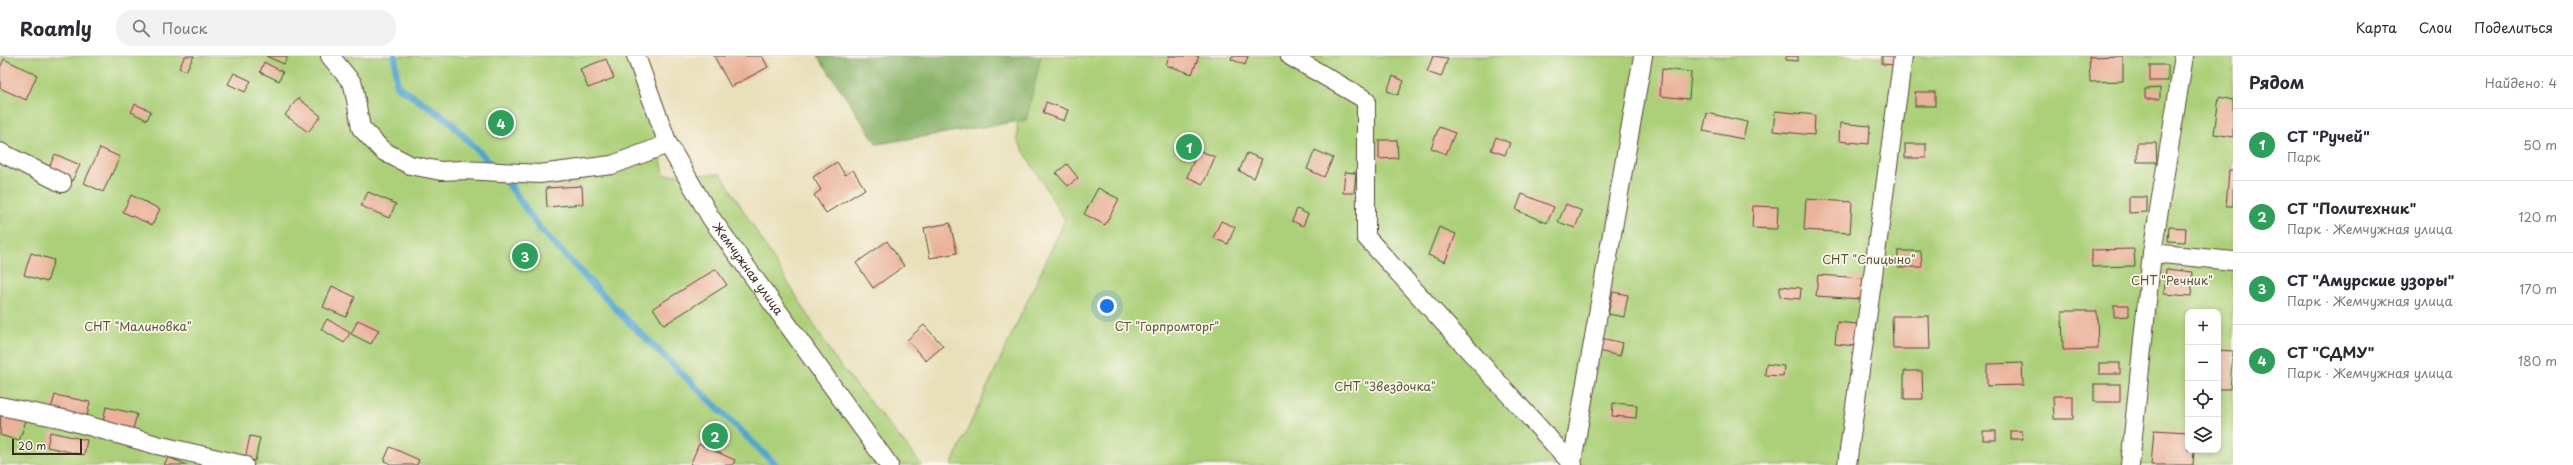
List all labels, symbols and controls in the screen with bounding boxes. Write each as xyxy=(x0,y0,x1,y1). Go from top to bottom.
search box xyxy=(116,10,396,46)
text: Roamly xyxy=(20,14,92,42)
text: Поиск xyxy=(162,16,207,39)
icon: search xyxy=(130,17,152,39)
text: Карта xyxy=(2356,17,2397,38)
text: Слои xyxy=(2419,17,2452,38)
text: Поделиться xyxy=(2474,17,2553,38)
text: Рядом xyxy=(2249,69,2304,95)
text: Найдено: 4 xyxy=(2485,73,2557,92)
pin: 4 xyxy=(488,108,514,138)
text: СТ "Ручей" xyxy=(2287,124,2370,147)
pin: 1 xyxy=(1176,132,1202,162)
text: 1 xyxy=(2259,135,2265,154)
text: 50 m xyxy=(2523,135,2557,154)
text: Парк xyxy=(2287,147,2321,166)
text: СТ "Политехник" xyxy=(2287,196,2416,219)
text: 2 xyxy=(2257,207,2267,226)
text: 120 m xyxy=(2518,207,2557,226)
street label: Жемчужная улица xyxy=(709,218,788,319)
text: Парк · Жемчужная улица xyxy=(2287,219,2453,238)
pin: 3 xyxy=(512,241,538,271)
park label: СНТ "Спицыно" xyxy=(1822,250,1916,268)
text: СТ "Амурские узоры" xyxy=(2287,268,2454,291)
park label: СНТ "Речник" xyxy=(2131,271,2213,289)
text: 3 xyxy=(2258,279,2266,298)
text: 170 m xyxy=(2519,279,2557,298)
text: Парк · Жемчужная улица xyxy=(2287,291,2453,310)
your location xyxy=(1097,296,1117,316)
map controls xyxy=(2185,309,2221,453)
button: + xyxy=(2185,309,2221,345)
park label: СНТ "Малиновка" xyxy=(84,317,192,335)
park label: СТ "Горпромторг" xyxy=(1115,317,1219,335)
text: СТ "СДМУ" xyxy=(2287,340,2374,363)
button: − xyxy=(2185,345,2221,381)
text: 4 xyxy=(2258,351,2266,370)
text: 180 m xyxy=(2518,351,2557,370)
text: Парк · Жемчужная улица xyxy=(2287,363,2453,382)
park label: СНТ "Звездочка" xyxy=(1334,377,1436,395)
button: locate xyxy=(2185,381,2221,417)
button: layers xyxy=(2185,417,2221,453)
pin: 2 xyxy=(702,421,728,451)
scale bar xyxy=(12,437,82,456)
text: 20 m xyxy=(18,437,46,454)

